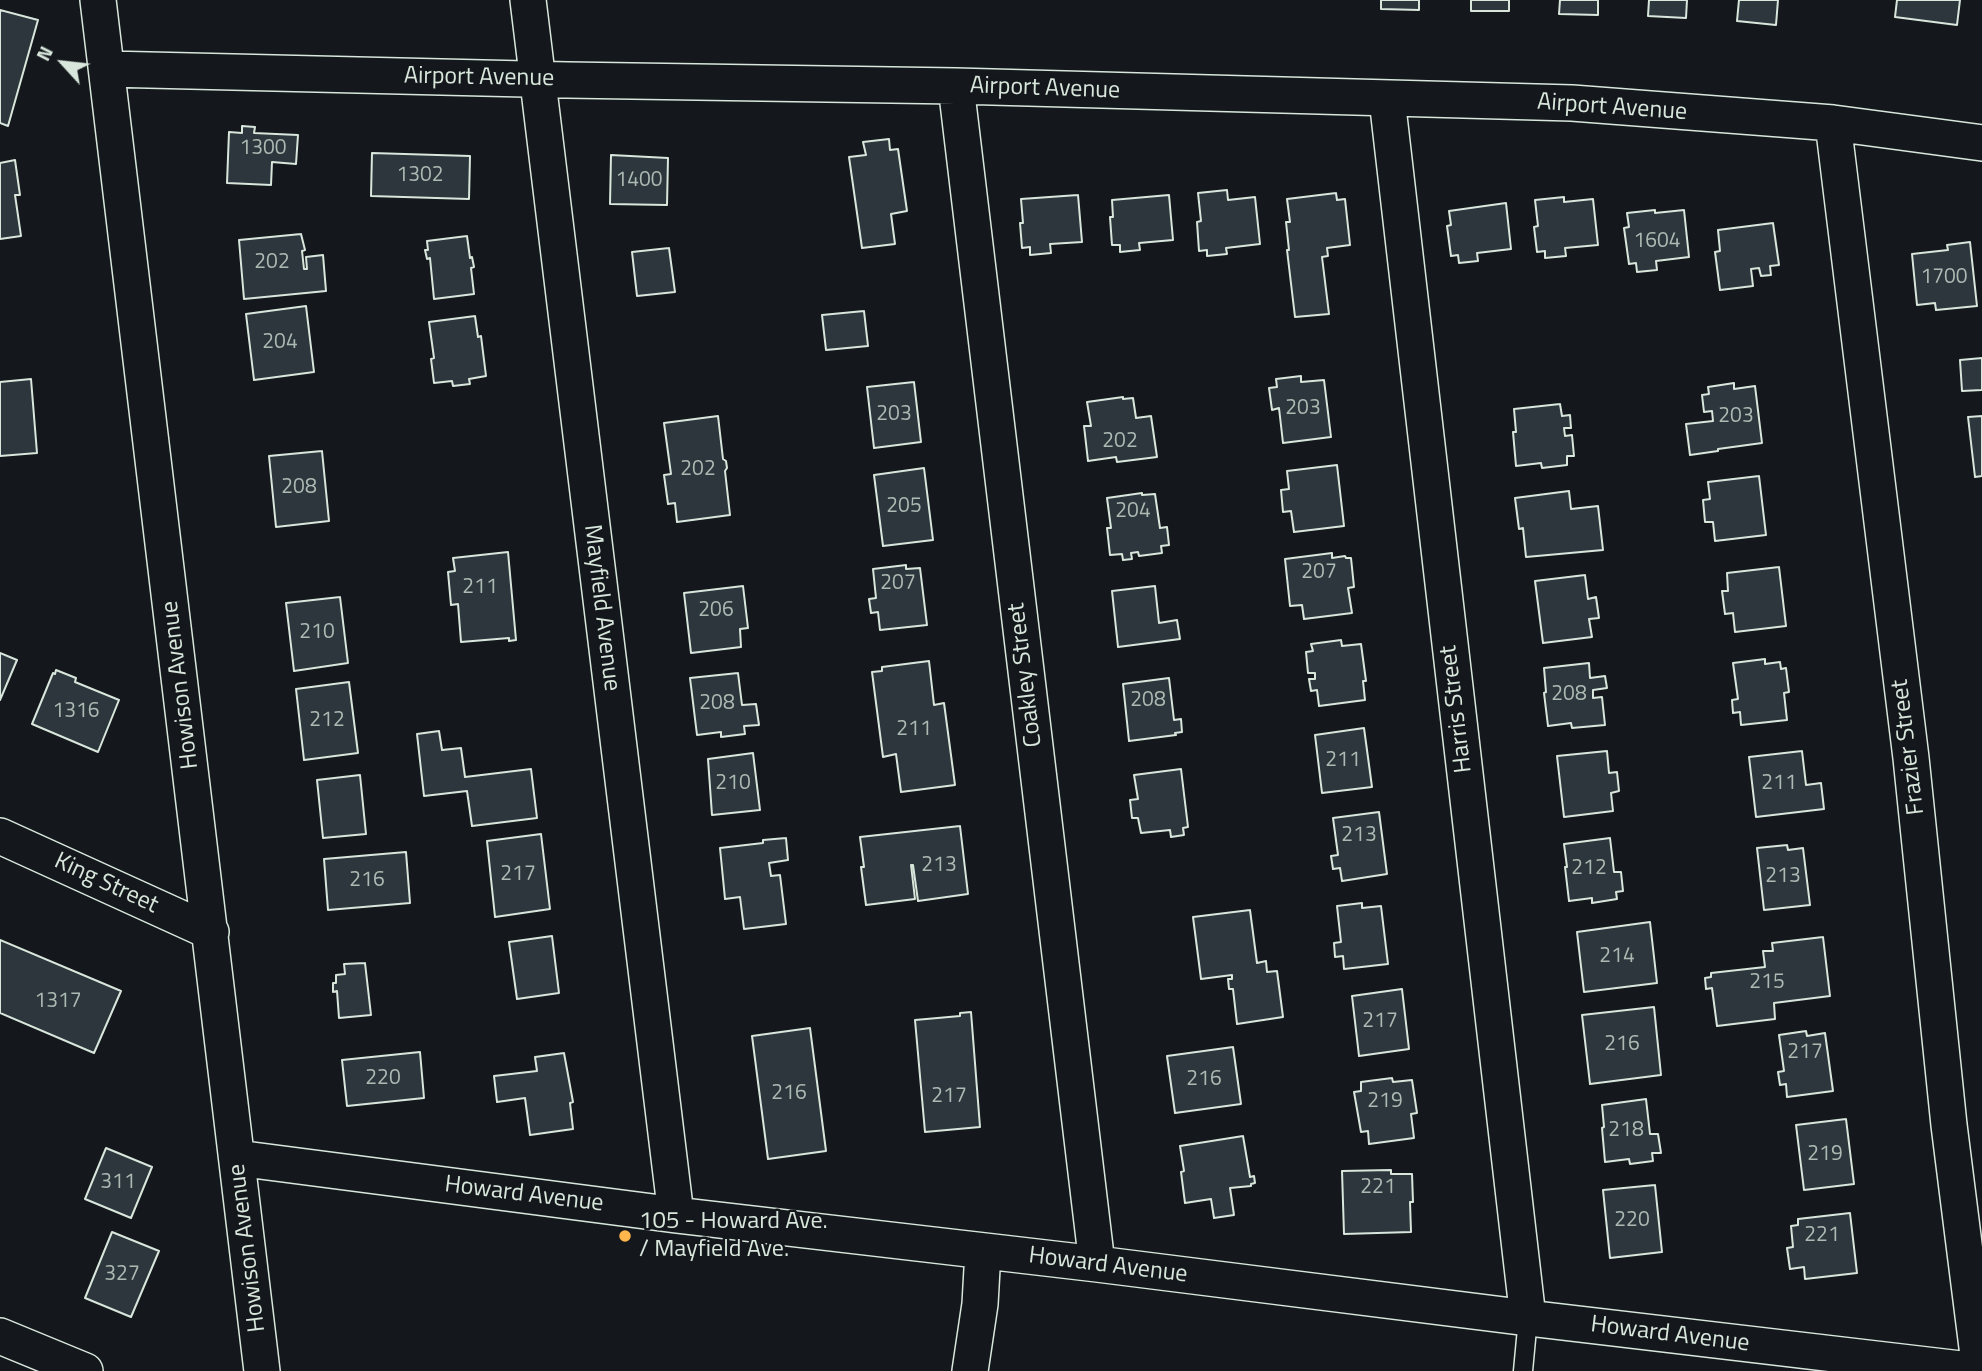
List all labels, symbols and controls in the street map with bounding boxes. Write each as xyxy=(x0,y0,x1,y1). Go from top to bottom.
north arrow xyxy=(28,28,98,98)
text: N xyxy=(28,41,60,66)
street label: Airport Avenue xyxy=(404,62,554,94)
street label: Airport Avenue xyxy=(969,72,1121,106)
street label: Airport Avenue xyxy=(1536,88,1688,128)
house number: 1300 xyxy=(239,136,287,162)
house number: 1302 xyxy=(396,163,444,189)
house number: 1400 xyxy=(615,168,663,194)
house number: 1604 xyxy=(1633,229,1681,255)
house number: 202 xyxy=(254,250,290,276)
house number: 1700 xyxy=(1920,265,1968,291)
house number: 204 xyxy=(262,330,298,356)
house number: 203 xyxy=(1285,396,1321,422)
house number: 203 xyxy=(876,402,912,428)
house number: 203 xyxy=(1718,404,1754,430)
house number: 202 xyxy=(1102,429,1138,455)
house number: 202 xyxy=(680,457,716,483)
house number: 208 xyxy=(281,475,317,501)
house number: 205 xyxy=(886,494,922,520)
house number: 204 xyxy=(1115,499,1151,525)
street label: Mayfield Avenue xyxy=(576,523,626,693)
house number: 207 xyxy=(1301,560,1337,586)
house number: 207 xyxy=(880,571,916,597)
house number: 211 xyxy=(462,575,498,601)
house number: 206 xyxy=(698,598,734,624)
street label: Howison Avenue xyxy=(156,599,206,771)
street label: Coakley Street xyxy=(1003,601,1049,749)
house number: 210 xyxy=(299,620,335,646)
street label: Harris Street xyxy=(1435,644,1479,774)
street label: Frazier Street xyxy=(1886,678,1932,816)
house number: 208 xyxy=(1551,682,1587,708)
house number: 208 xyxy=(1130,688,1166,714)
house number: 208 xyxy=(699,691,735,717)
house number: 1316 xyxy=(52,699,100,725)
house number: 212 xyxy=(309,708,345,734)
house number: 211 xyxy=(896,717,932,743)
house number: 211 xyxy=(1325,748,1361,774)
house number: 210 xyxy=(715,771,751,797)
house number: 211 xyxy=(1761,771,1797,797)
house number: 213 xyxy=(1341,823,1377,849)
street label: King Street xyxy=(49,847,163,921)
house number: 213 xyxy=(921,853,957,879)
house number: 212 xyxy=(1571,856,1607,882)
house number: 217 xyxy=(500,862,536,888)
house number: 213 xyxy=(1765,864,1801,890)
house number: 216 xyxy=(349,868,385,894)
house number: 214 xyxy=(1599,944,1635,970)
house number: 215 xyxy=(1749,970,1785,996)
house number: 1317 xyxy=(34,989,82,1015)
house number: 217 xyxy=(1362,1009,1398,1035)
house number: 216 xyxy=(1604,1032,1640,1058)
house number: 217 xyxy=(1787,1040,1823,1066)
house number: 220 xyxy=(365,1066,401,1092)
house number: 216 xyxy=(1186,1067,1222,1093)
house number: 216 xyxy=(771,1081,807,1107)
house number: 217 xyxy=(931,1084,967,1110)
house number: 219 xyxy=(1367,1089,1403,1115)
house number: 218 xyxy=(1608,1118,1644,1144)
house number: 219 xyxy=(1807,1142,1843,1168)
street label: Howison Avenue xyxy=(223,1162,273,1334)
house number: 311 xyxy=(100,1170,136,1196)
street label: Howard Avenue xyxy=(443,1171,605,1219)
house number: 221 xyxy=(1360,1175,1396,1201)
place label: 105 - Howard Ave. / Mayfield Ave. xyxy=(639,1208,828,1264)
house number: 220 xyxy=(1614,1208,1650,1234)
house number: 221 xyxy=(1804,1223,1840,1249)
marker: 105 - Howard Ave. / Mayfield Ave. xyxy=(617,1228,633,1244)
street label: Howard Avenue xyxy=(1027,1242,1189,1290)
house number: 327 xyxy=(104,1262,140,1288)
street label: Howard Avenue xyxy=(1589,1311,1751,1359)

